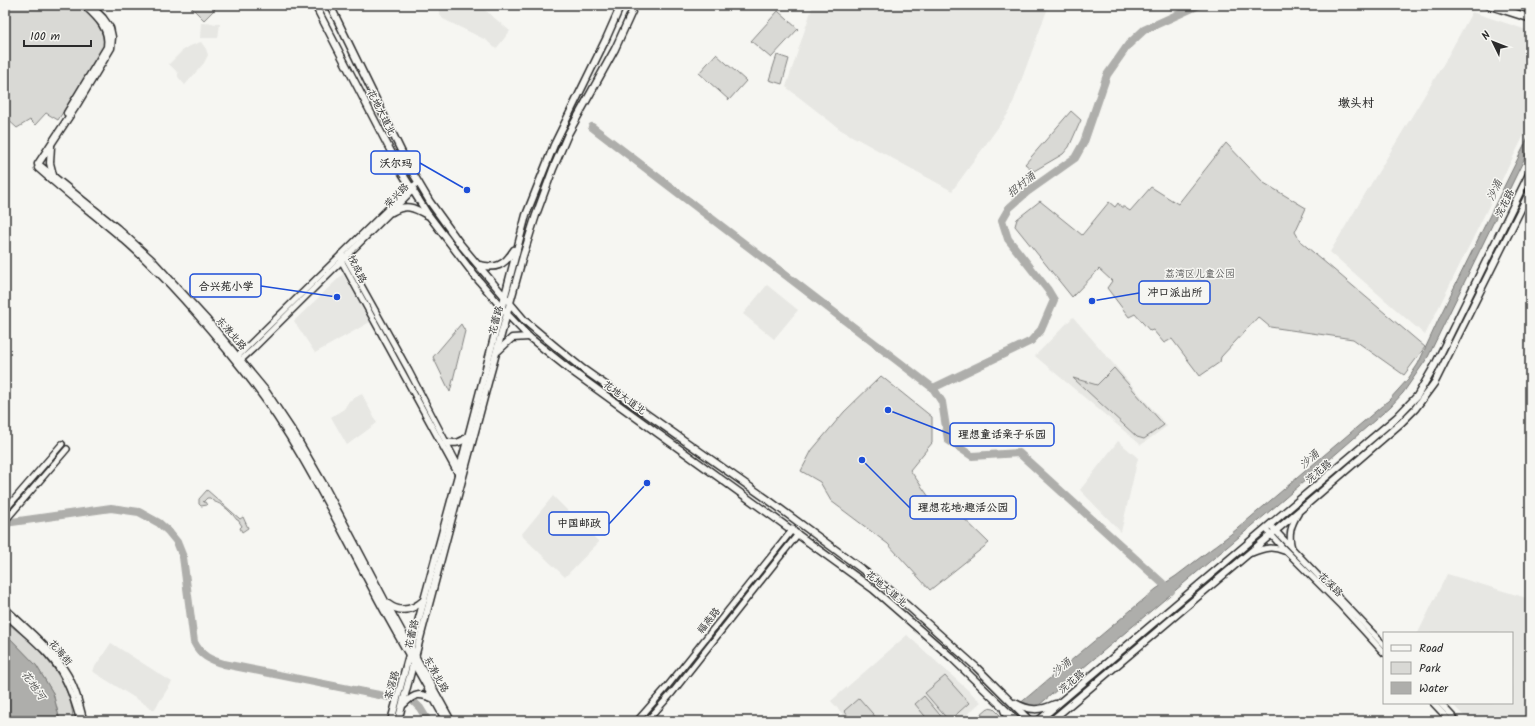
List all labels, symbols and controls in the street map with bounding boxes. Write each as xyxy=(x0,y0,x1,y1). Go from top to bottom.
scale bar xyxy=(24,22,91,48)
north arrow xyxy=(1473,22,1513,62)
text: 100 m xyxy=(30,27,61,46)
text: N xyxy=(1477,27,1495,45)
street label: 花地大道北 xyxy=(363,87,400,138)
district label: 墩头村 xyxy=(1338,94,1374,113)
callout: 沃尔玛 xyxy=(371,151,420,174)
text: 沃尔玛 xyxy=(380,155,413,173)
water label: 招村涌 xyxy=(1003,167,1041,202)
water label: 沙涌 xyxy=(1482,176,1508,204)
street label: 荣兴路 xyxy=(381,179,413,212)
street label: 浣花路 xyxy=(1491,186,1519,220)
street label: 悦成路 xyxy=(343,252,371,286)
park label: 荔湾区儿童公园 xyxy=(1165,266,1235,282)
callout: 合兴苑小学 xyxy=(190,274,261,297)
text: 合兴苑小学 xyxy=(199,278,254,296)
callout: 冲口派出所 xyxy=(1139,281,1210,304)
text: 冲口派出所 xyxy=(1148,284,1203,302)
street label: 花蕾路 xyxy=(484,304,508,337)
street label: 东漖北路 xyxy=(212,313,250,354)
street label: 花地大道北 xyxy=(599,377,649,419)
callout: 理想童话亲子乐园 xyxy=(950,423,1054,446)
text: 理想童话亲子乐园 xyxy=(958,426,1046,444)
water label: 沙涌 xyxy=(1295,445,1325,474)
street label: 浣花路 xyxy=(1302,456,1335,488)
callout: 理想花地·趣活公园 xyxy=(910,496,1016,519)
text: 理想花地·趣活公园 xyxy=(918,499,1008,517)
callout: 中国邮政 xyxy=(549,512,609,535)
text: 中国邮政 xyxy=(557,515,601,533)
street label: 花地大道北 xyxy=(862,567,911,611)
street label: 花溪路 xyxy=(1314,568,1347,601)
street label: 福燕路 xyxy=(693,604,724,637)
street label: 花蕾路 xyxy=(401,618,423,651)
legend xyxy=(1383,632,1513,704)
street label: 花海街 xyxy=(44,636,76,669)
text: Road xyxy=(1419,639,1444,658)
street label: 东漖北路 xyxy=(419,653,453,696)
water label: 沙涌 xyxy=(1047,653,1077,682)
text: Park xyxy=(1419,659,1441,678)
street label: 浣花路 xyxy=(1055,666,1088,698)
water label: 花地河 xyxy=(16,667,51,706)
street label: 茶滘路 xyxy=(380,669,404,702)
text: Water xyxy=(1419,679,1449,698)

